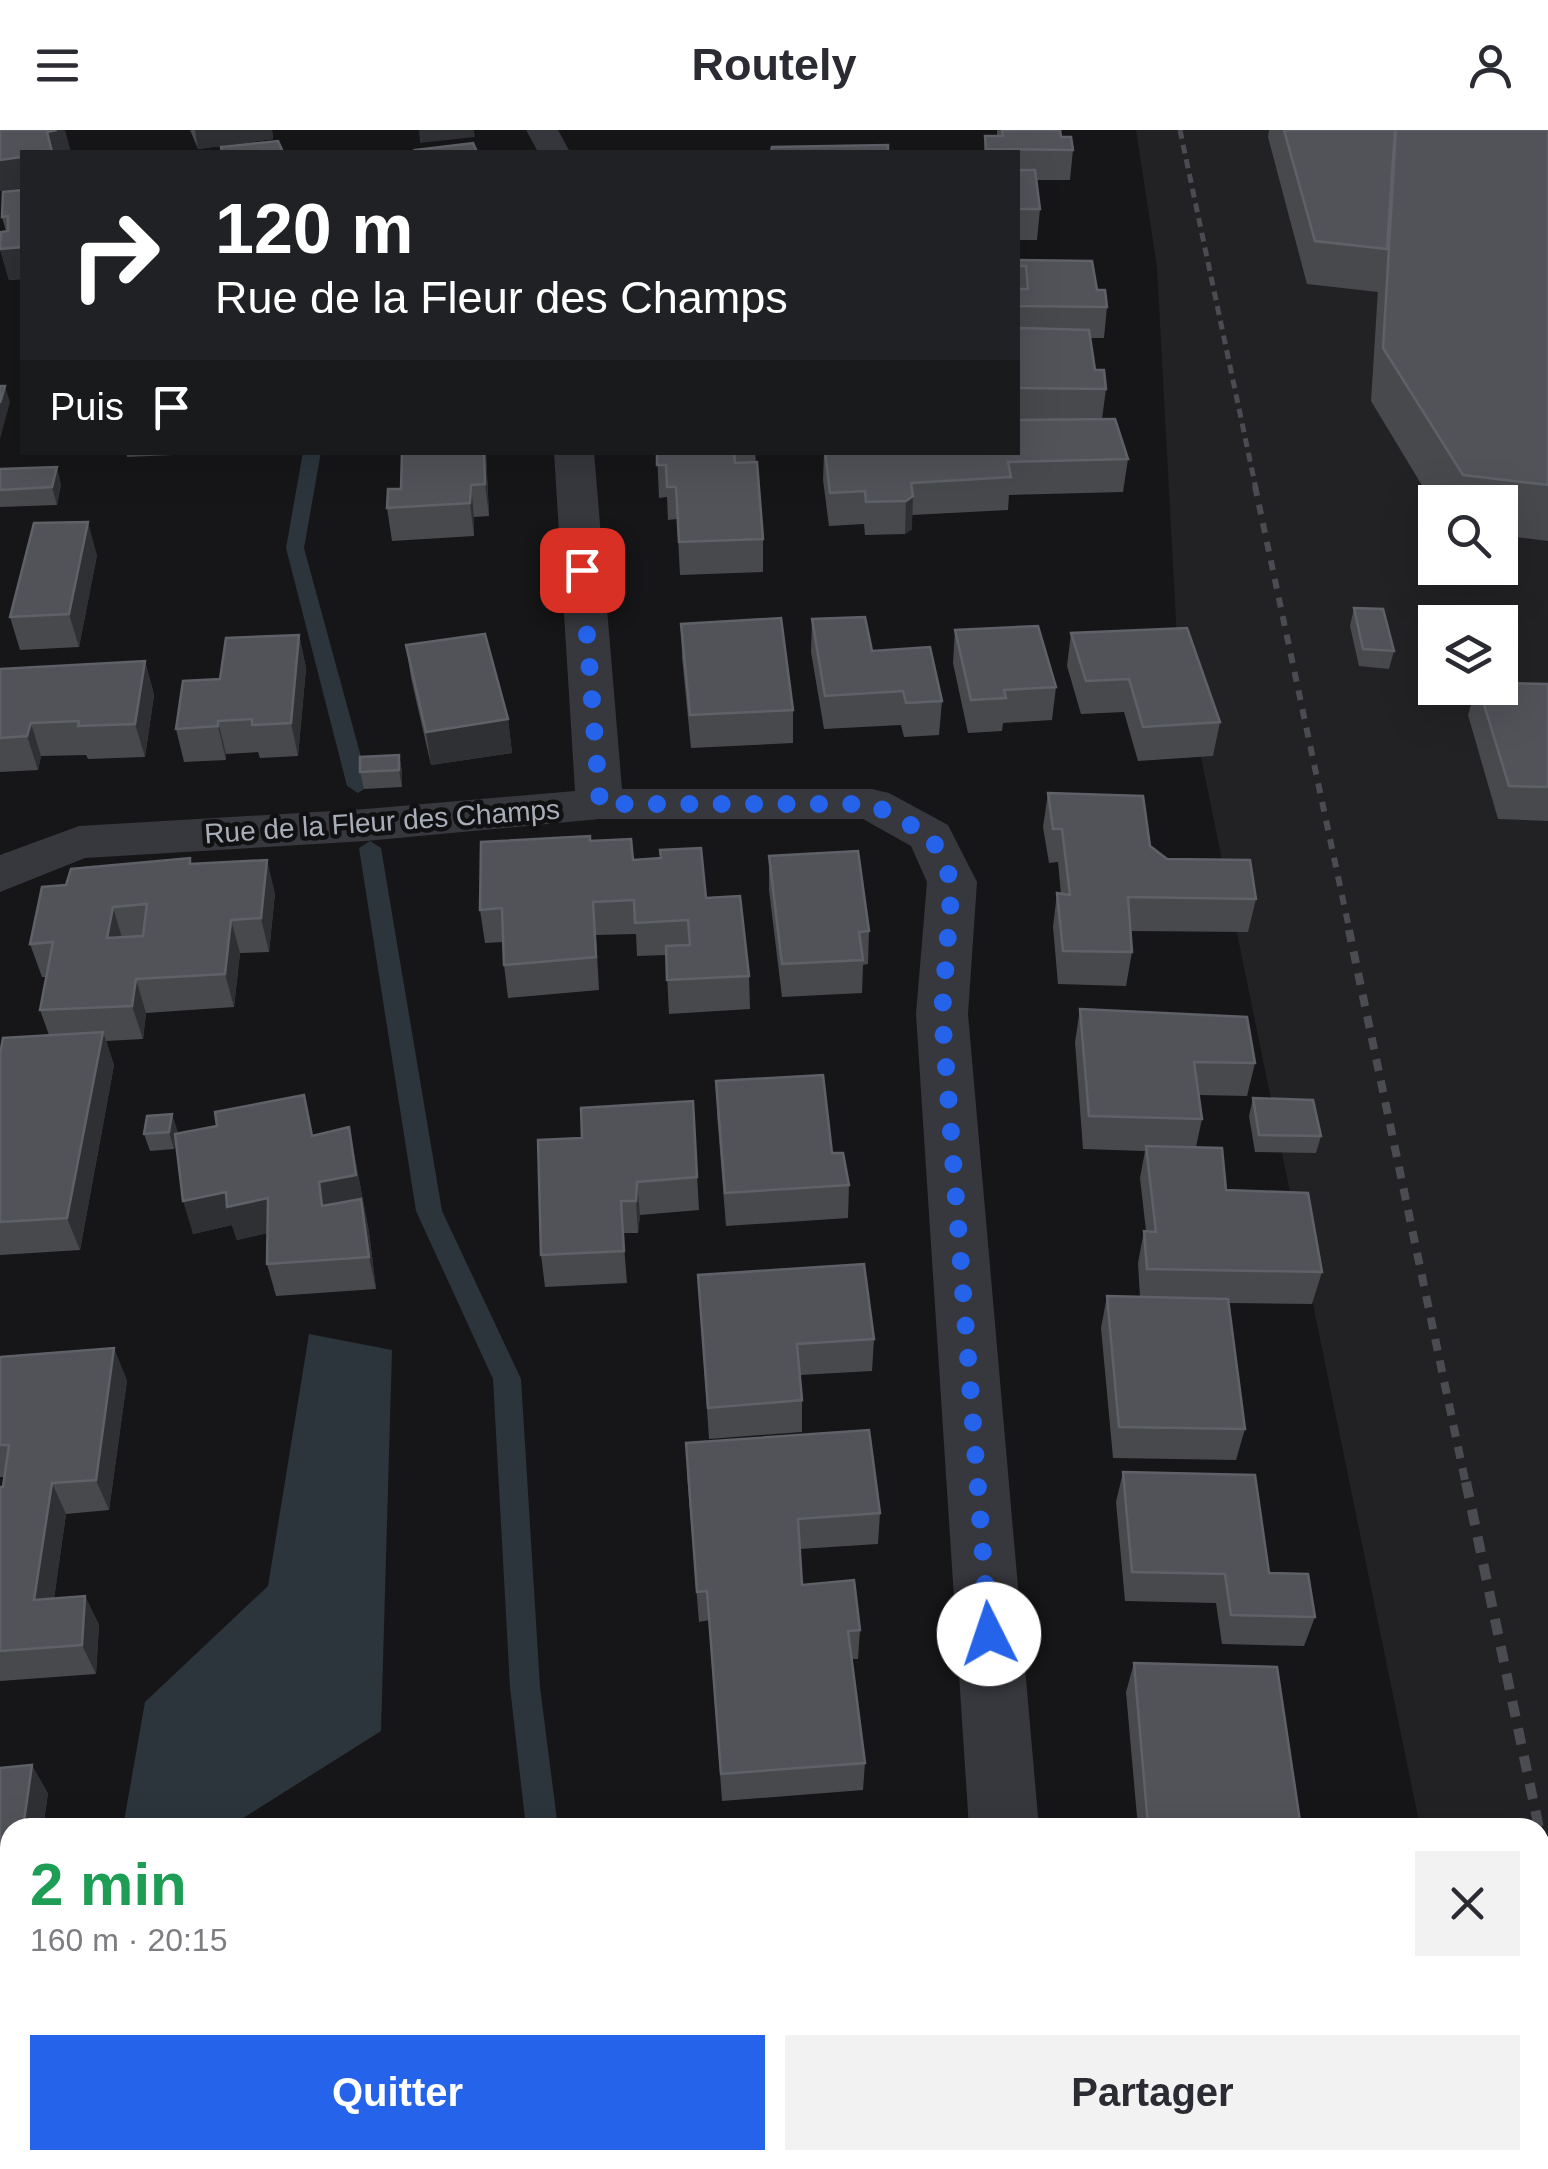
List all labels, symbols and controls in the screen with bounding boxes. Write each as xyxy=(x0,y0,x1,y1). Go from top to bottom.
icon: menu xyxy=(30,38,85,93)
icon: person xyxy=(1463,38,1518,93)
text: Routely xyxy=(691,39,857,90)
icon: right xyxy=(50,190,180,320)
text: 120 m xyxy=(215,190,413,268)
text: Rue de la Fleur des Champs xyxy=(215,272,788,323)
icon: arrive xyxy=(144,380,199,435)
text: Puis xyxy=(50,386,124,428)
map controls xyxy=(1418,485,1518,705)
button: search xyxy=(1418,485,1518,585)
pin xyxy=(540,528,625,613)
icon: arrive xyxy=(555,543,610,598)
button: layers xyxy=(1418,605,1518,705)
street label: Rue de la Fleur des Champs xyxy=(203,794,561,849)
position arrow xyxy=(937,1582,1041,1686)
text: 2 min xyxy=(30,1851,187,1918)
button: close xyxy=(1415,1851,1520,1956)
text: 160 m · 20:15 xyxy=(30,1922,227,1958)
button: Quitter xyxy=(30,2035,765,2150)
button: Partager xyxy=(785,2035,1520,2150)

